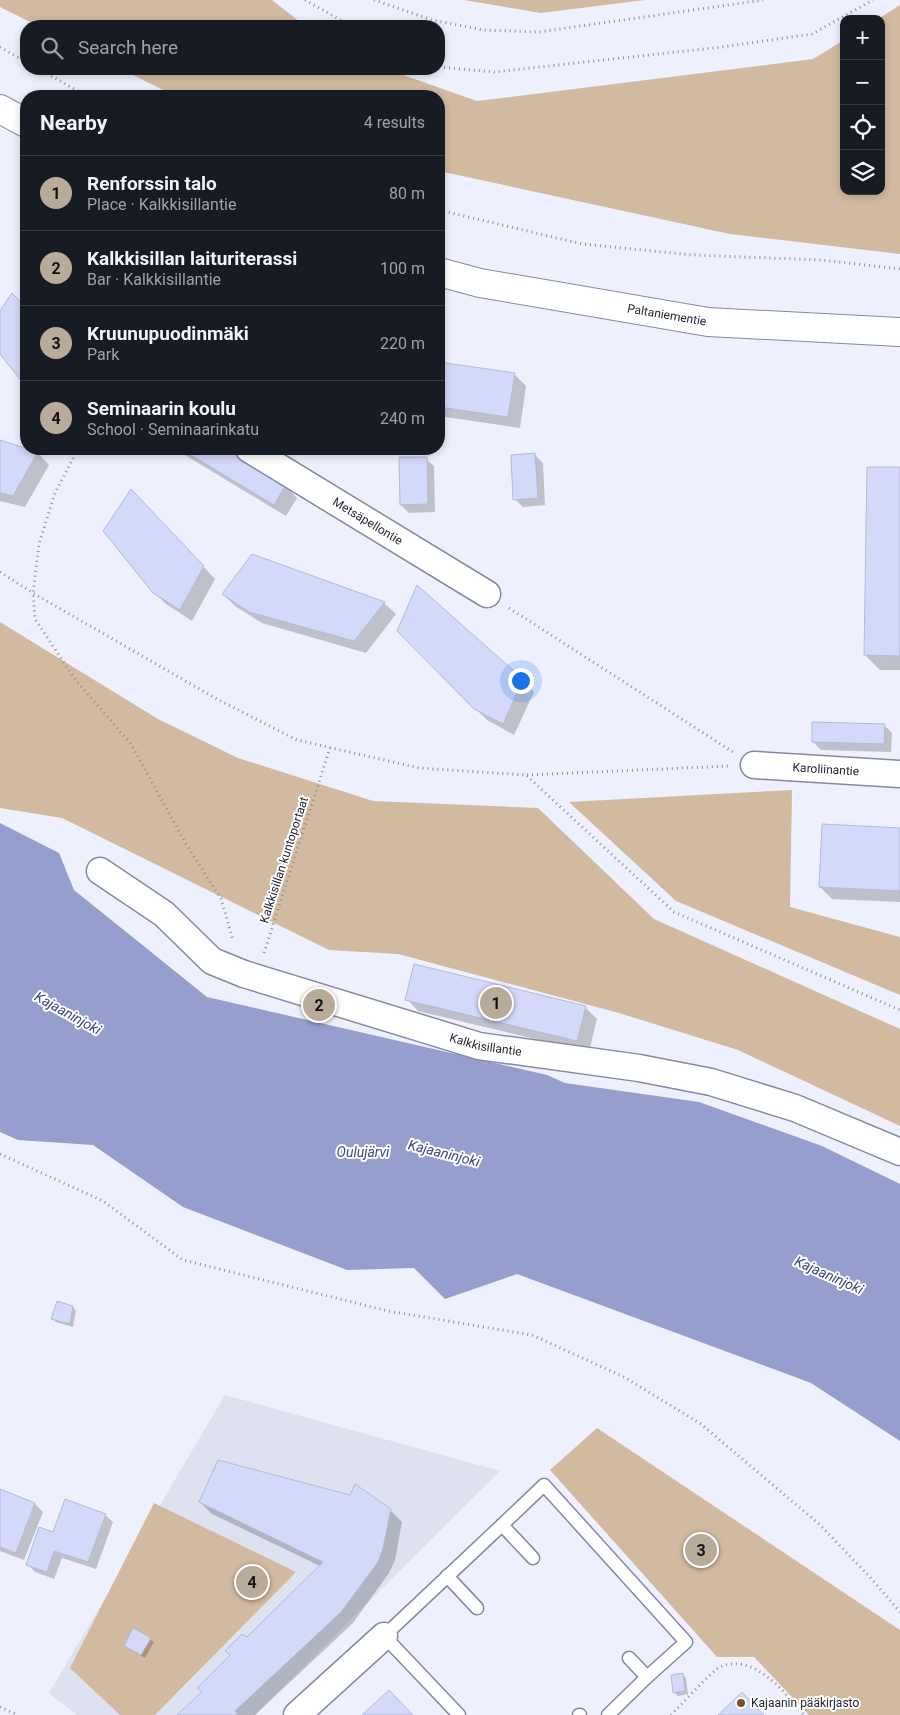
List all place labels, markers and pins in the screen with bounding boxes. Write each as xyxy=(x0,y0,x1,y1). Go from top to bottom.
pin: 1 xyxy=(480,984,512,1022)
pin: 2 xyxy=(303,986,335,1024)
pin: 3 xyxy=(685,1531,717,1569)
pin: 4 xyxy=(236,1563,268,1601)
place label: Kajaanin pääkirjasto xyxy=(751,1696,859,1710)
marker: Kajaanin pääkirjasto xyxy=(735,1697,747,1709)

